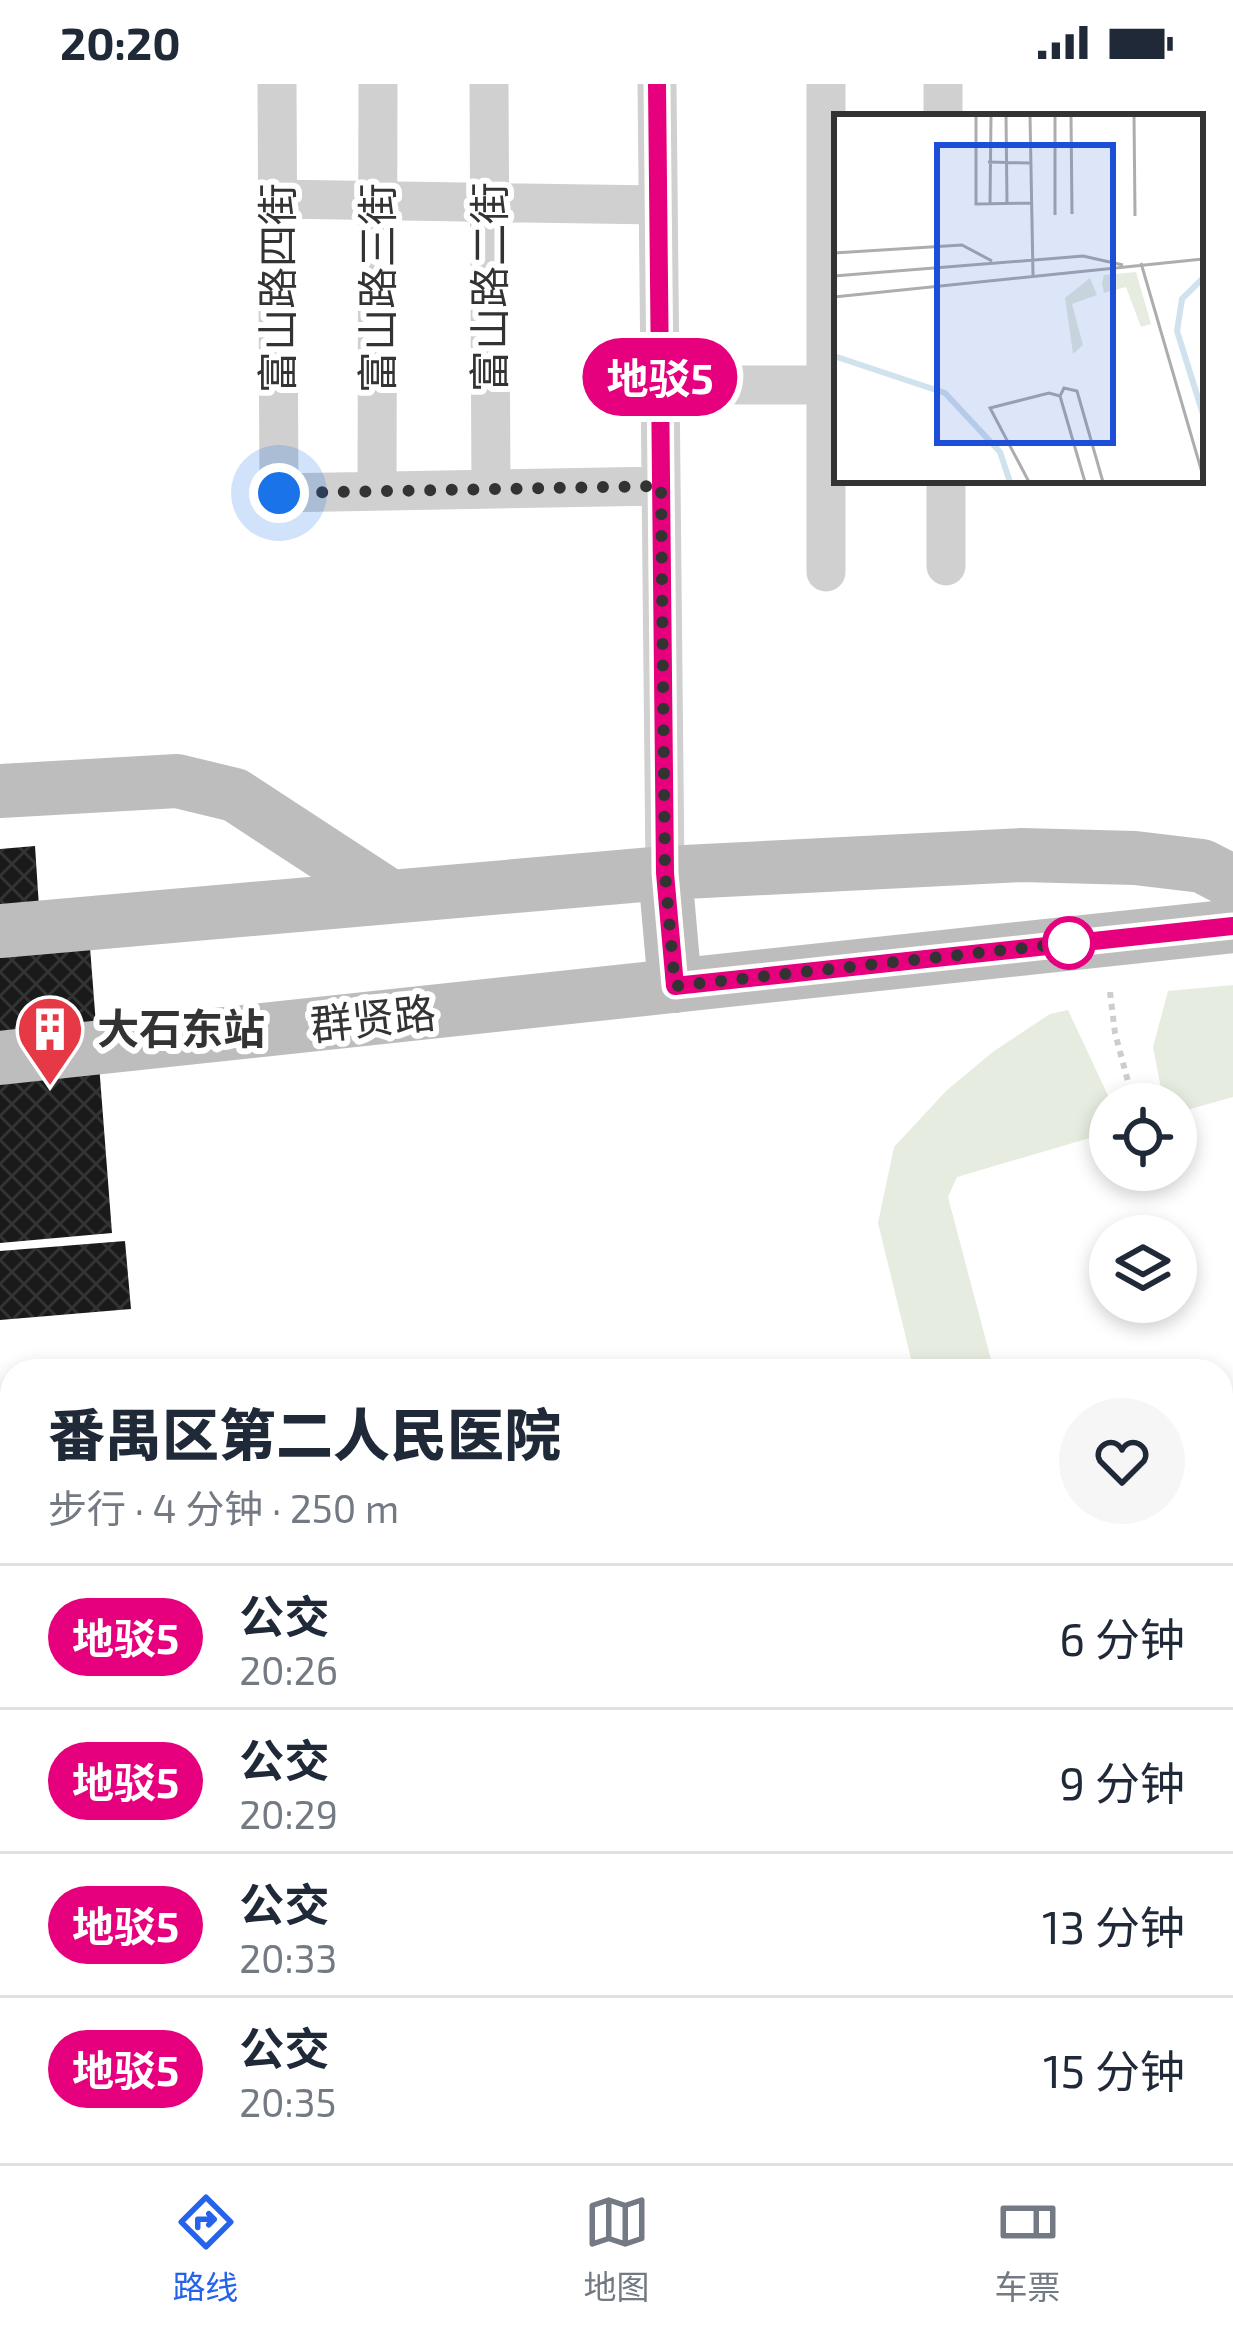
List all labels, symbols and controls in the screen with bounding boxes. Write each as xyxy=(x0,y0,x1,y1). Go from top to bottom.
text: 20:20 xyxy=(60,15,181,69)
inset map xyxy=(834,114,1203,483)
street label: 富山路二街 xyxy=(463,182,513,392)
street label: 富山路四街 xyxy=(251,183,301,393)
street label: 富山路三街 xyxy=(351,183,401,393)
line badge: 地驳5 xyxy=(591,338,729,416)
text: 地驳5 xyxy=(606,352,714,402)
your location xyxy=(249,463,309,523)
unlabelled marker xyxy=(1044,918,1094,968)
street label: 群贤路 xyxy=(308,986,438,1048)
building icon: 大石东站 xyxy=(15,994,85,1088)
place label: 大石东站 xyxy=(97,1002,265,1052)
map controls xyxy=(1089,1083,1197,1323)
button: locate xyxy=(1089,1083,1197,1191)
button: layers xyxy=(1089,1215,1197,1323)
button: heart xyxy=(1059,1398,1185,1524)
text: 番禺区第二人民医院 xyxy=(48,1399,561,1467)
text: 步行 · 4 分钟 · 250 m xyxy=(48,1484,399,1531)
text: 公交 xyxy=(239,1588,329,1642)
text: 6 分钟 xyxy=(1059,1611,1185,1665)
text: 地驳5 xyxy=(72,1612,179,1662)
text: 20:26 xyxy=(239,1646,338,1693)
text: 公交 xyxy=(239,1732,329,1786)
text: 9 分钟 xyxy=(1059,1755,1185,1809)
text: 地驳5 xyxy=(72,1756,179,1806)
text: 20:29 xyxy=(239,1790,338,1837)
text: 公交 xyxy=(239,1876,329,1930)
text: 13 分钟 xyxy=(1042,1899,1185,1953)
text: 地驳5 xyxy=(72,1900,179,1950)
text: 20:33 xyxy=(239,1934,337,1981)
text: 公交 xyxy=(239,2020,329,2074)
text: 15 分钟 xyxy=(1043,2043,1185,2097)
text: 地驳5 xyxy=(72,2044,179,2094)
text: 20:35 xyxy=(239,2078,336,2125)
tab: 路线 xyxy=(173,2189,239,2309)
tab: 地图 xyxy=(584,2189,650,2309)
tab: 车票 xyxy=(995,2189,1061,2309)

